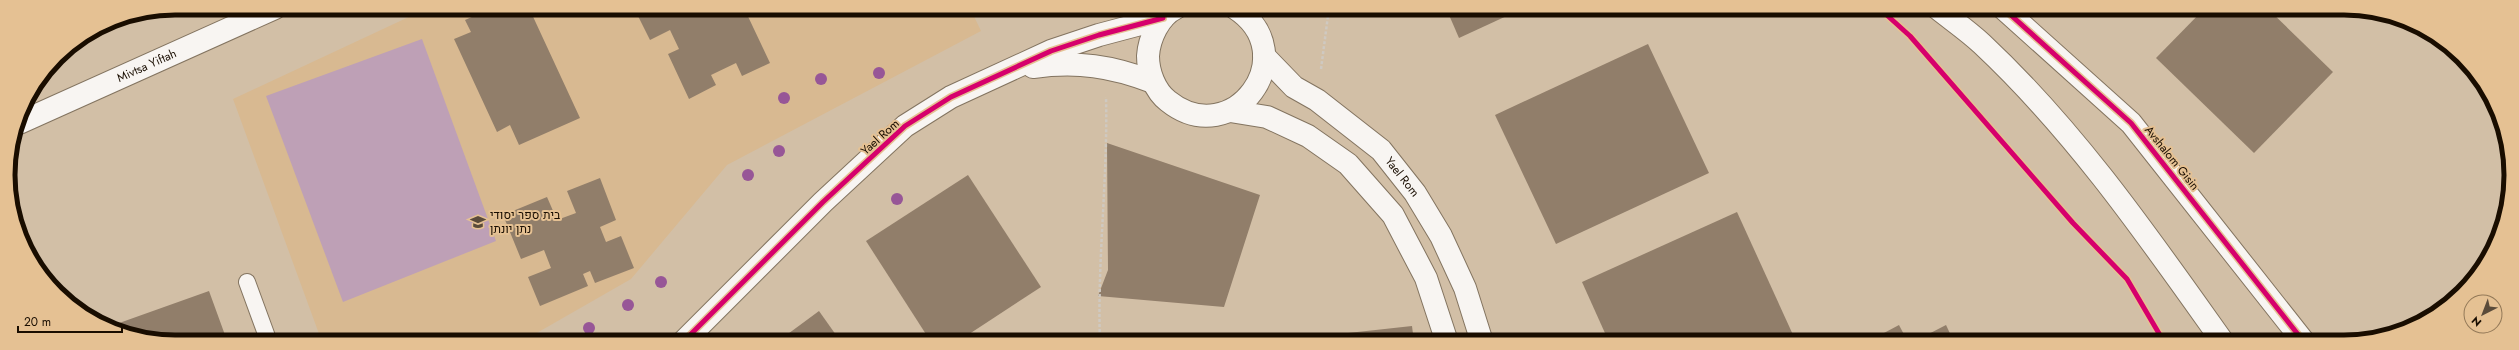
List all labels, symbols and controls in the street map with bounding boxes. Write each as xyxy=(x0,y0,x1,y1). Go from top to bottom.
street label: Mivtsa Yiftah xyxy=(114,44,179,87)
street label: Yael Rom xyxy=(857,115,903,159)
street label: Avshalom Gisin xyxy=(2140,122,2204,194)
street label: Yael Rom xyxy=(1381,153,1424,201)
place label: בית ספר יסודי נתן יונתן xyxy=(490,206,561,238)
school or university icon: בית ספר יסודי נתן יונתן xyxy=(469,213,487,231)
north arrow xyxy=(2463,294,2503,334)
scale bar xyxy=(18,308,122,334)
text: 20 m xyxy=(24,313,51,331)
text: N xyxy=(2468,313,2485,330)

